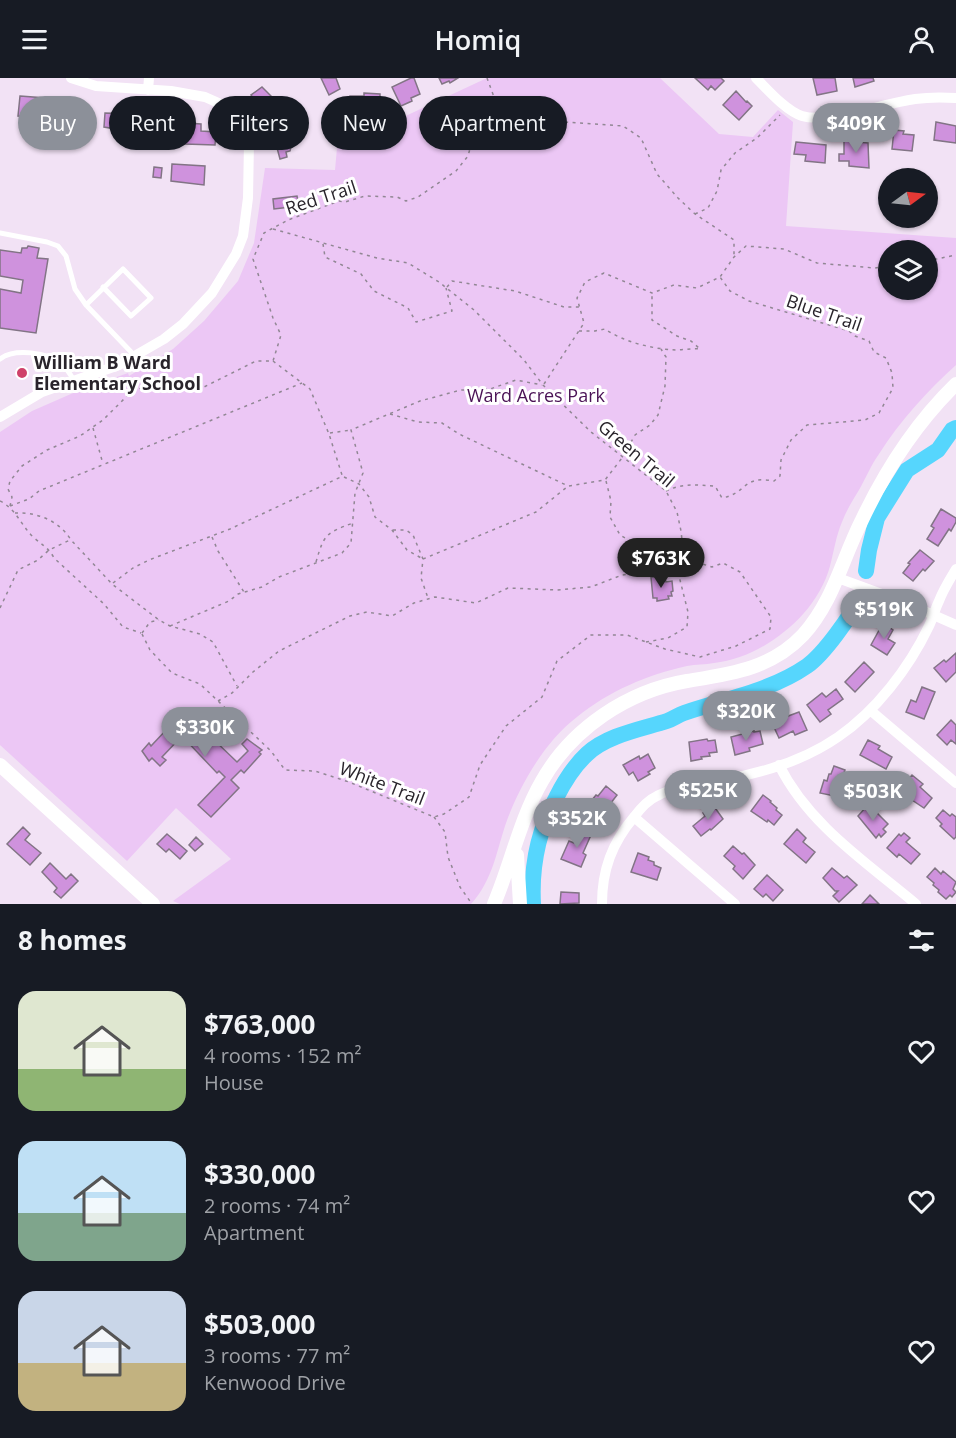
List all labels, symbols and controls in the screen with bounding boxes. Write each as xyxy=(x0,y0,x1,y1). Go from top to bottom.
text: Homiq xyxy=(435,21,521,58)
icon: menu xyxy=(18,23,51,56)
icon: person xyxy=(905,23,938,56)
chip: Buy xyxy=(18,96,97,150)
chip: Rent xyxy=(109,96,196,150)
chip: Filters xyxy=(208,96,309,150)
chip: New xyxy=(321,96,407,150)
chip: Apartment xyxy=(419,96,567,150)
pin: $409K xyxy=(814,103,898,154)
text: $409K xyxy=(826,109,886,136)
north arrow xyxy=(878,168,938,228)
map controls xyxy=(878,168,938,300)
street label: Red Trail xyxy=(282,174,359,220)
button: layers xyxy=(878,240,938,300)
street label: Blue Trail xyxy=(783,288,865,336)
place label: William B Ward Elementary School xyxy=(34,350,201,395)
marker: William B Ward Elementary School xyxy=(15,366,29,380)
park label: Ward Acres Park xyxy=(467,383,606,407)
street label: Green Trail xyxy=(593,414,680,492)
pin: $763K xyxy=(619,538,703,589)
text: $763K xyxy=(631,544,691,571)
pin: $519K xyxy=(842,589,926,640)
text: $519K xyxy=(854,595,914,622)
pin: $320K xyxy=(704,691,788,742)
text: $320K xyxy=(716,697,776,724)
pin: $330K xyxy=(163,707,247,758)
text: $330K xyxy=(175,713,235,740)
street label: White Trail xyxy=(336,756,429,810)
pin: $525K xyxy=(666,770,750,821)
pin: $503K xyxy=(831,771,915,822)
text: $525K xyxy=(678,776,738,803)
text: $503K xyxy=(843,777,903,804)
pin: $352K xyxy=(535,798,619,849)
text: $352K xyxy=(547,804,607,831)
text: 8 homes xyxy=(18,922,127,958)
icon: filters xyxy=(905,924,938,957)
text: $763,000 xyxy=(204,1006,315,1042)
icon: home xyxy=(66,1015,138,1087)
icon: heart xyxy=(905,1035,938,1068)
text: 4 rooms · 152 m² xyxy=(204,1042,362,1069)
text: House xyxy=(204,1069,264,1096)
text: $330,000 xyxy=(204,1156,315,1192)
icon: home xyxy=(66,1165,138,1237)
icon: heart xyxy=(905,1185,938,1218)
text: 2 rooms · 74 m² xyxy=(204,1192,350,1219)
text: Apartment xyxy=(204,1219,304,1246)
text: $503,000 xyxy=(204,1306,315,1342)
icon: home xyxy=(66,1315,138,1387)
icon: heart xyxy=(905,1335,938,1368)
text: 3 rooms · 77 m² xyxy=(204,1342,350,1369)
text: Kenwood Drive xyxy=(204,1369,346,1396)

